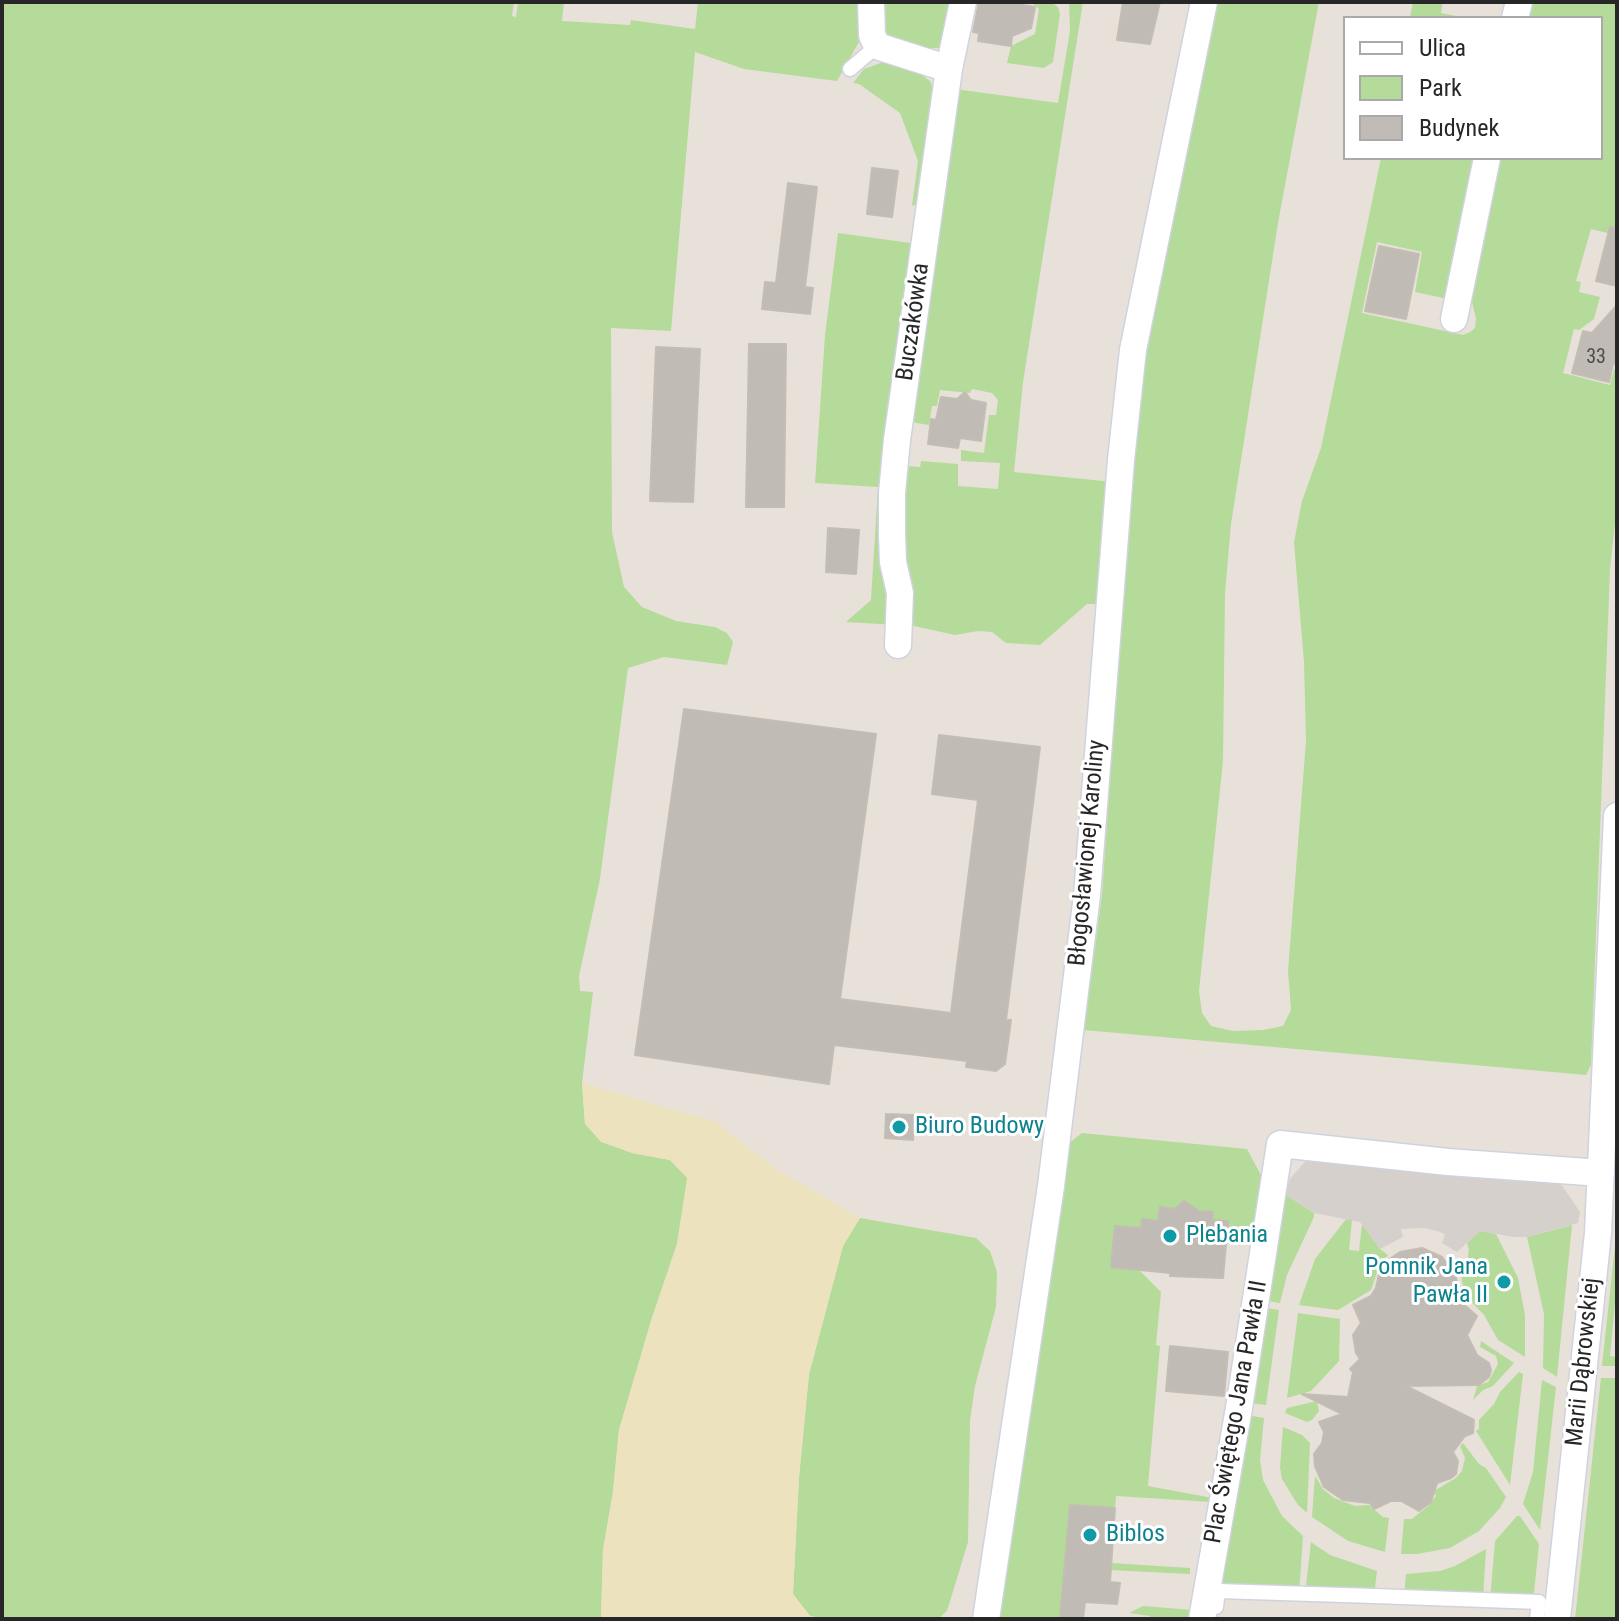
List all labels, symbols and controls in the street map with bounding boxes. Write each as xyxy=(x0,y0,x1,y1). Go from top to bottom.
legend xyxy=(1343,16,1603,160)
text: Ulica xyxy=(1419,34,1466,62)
text: Park xyxy=(1419,74,1462,102)
text: Budynek xyxy=(1419,114,1499,142)
street label: Buczakówka xyxy=(891,261,937,383)
house number: 33 xyxy=(1586,346,1606,370)
street label: Błogosławionej Karoliny xyxy=(1064,739,1112,967)
place label: Biuro Budowy xyxy=(915,1113,1044,1141)
marker: Biuro Budowy xyxy=(890,1118,908,1136)
place label: Plebania xyxy=(1186,1222,1268,1250)
marker: Plebania xyxy=(1161,1227,1179,1245)
place label: Pomnik Jana Pawła II xyxy=(1365,1254,1488,1310)
marker: Pomnik Jana Pawła II xyxy=(1495,1273,1513,1291)
street label: Marii Dąbrowskiej xyxy=(1561,1276,1607,1448)
street label: Plac Świętego Jana Pawła II xyxy=(1200,1278,1274,1546)
place label: Biblos xyxy=(1106,1521,1165,1549)
marker: Biblos xyxy=(1081,1526,1099,1544)

